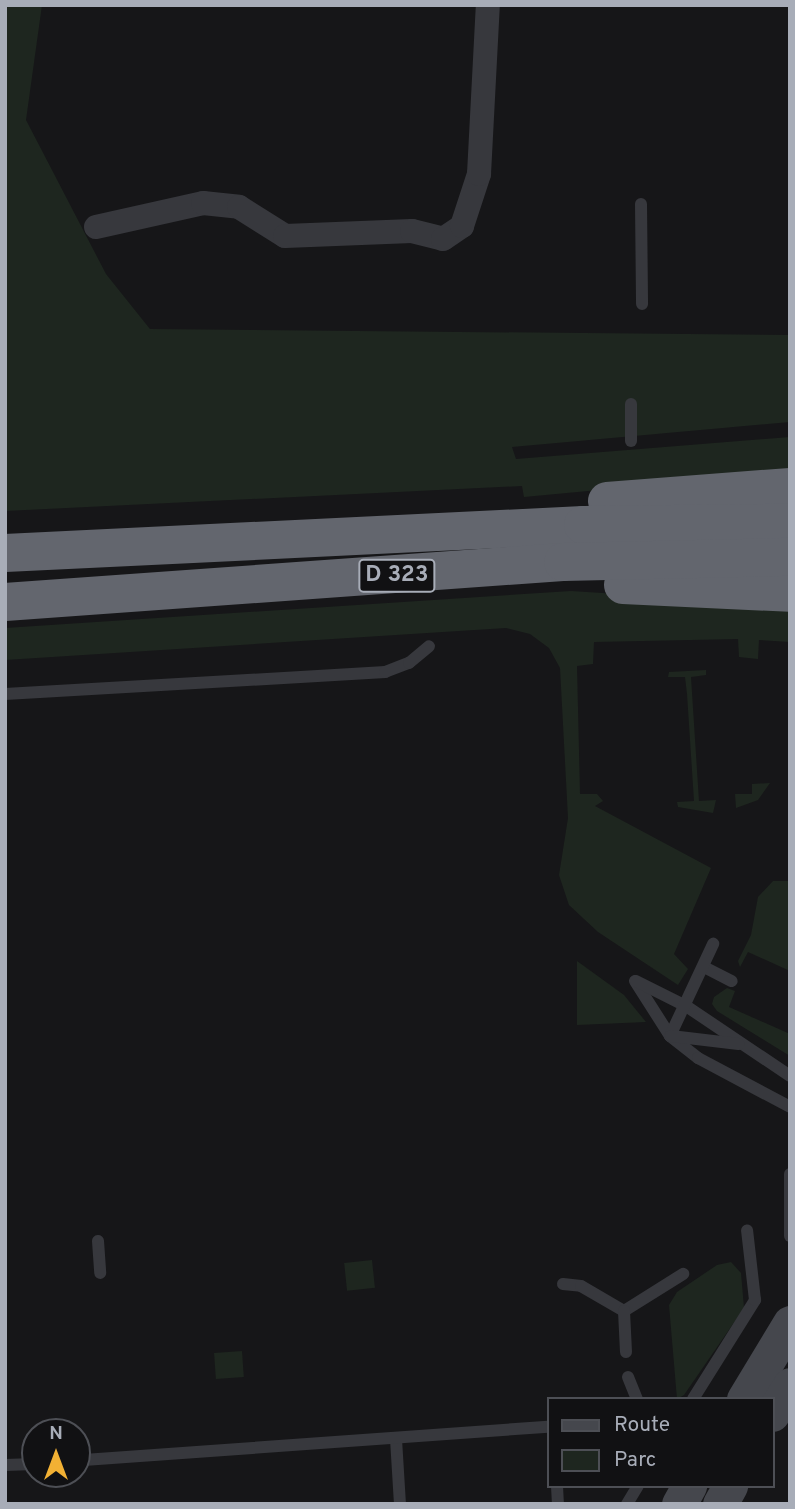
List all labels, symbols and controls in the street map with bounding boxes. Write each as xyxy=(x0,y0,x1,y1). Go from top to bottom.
road number: D 323 xyxy=(357,556,437,596)
legend xyxy=(546,1397,774,1488)
text: Route xyxy=(614,1412,670,1439)
north arrow xyxy=(21,1418,91,1488)
text: N xyxy=(49,1422,63,1446)
text: Parc xyxy=(614,1447,656,1474)

